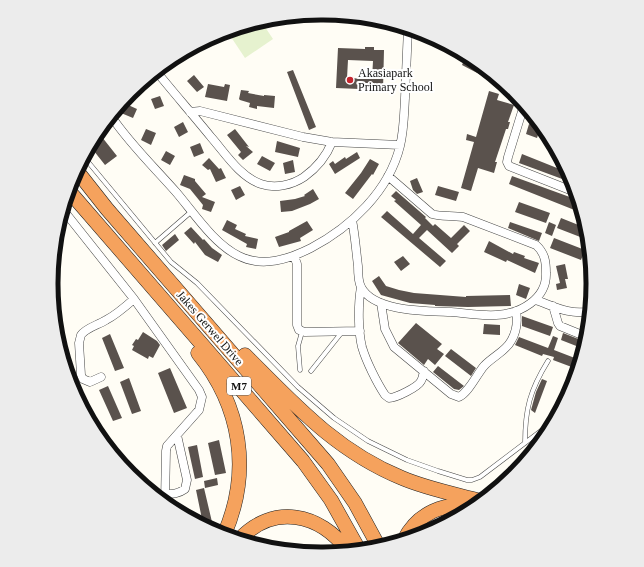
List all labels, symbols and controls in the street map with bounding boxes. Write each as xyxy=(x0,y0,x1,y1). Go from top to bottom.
place label: Akasiapark Primary School xyxy=(358,66,434,94)
marker: Akasiapark Primary School xyxy=(345,75,355,85)
street label: Jakes Gerwel Drive xyxy=(174,288,246,368)
road number: M7 xyxy=(227,377,251,395)

